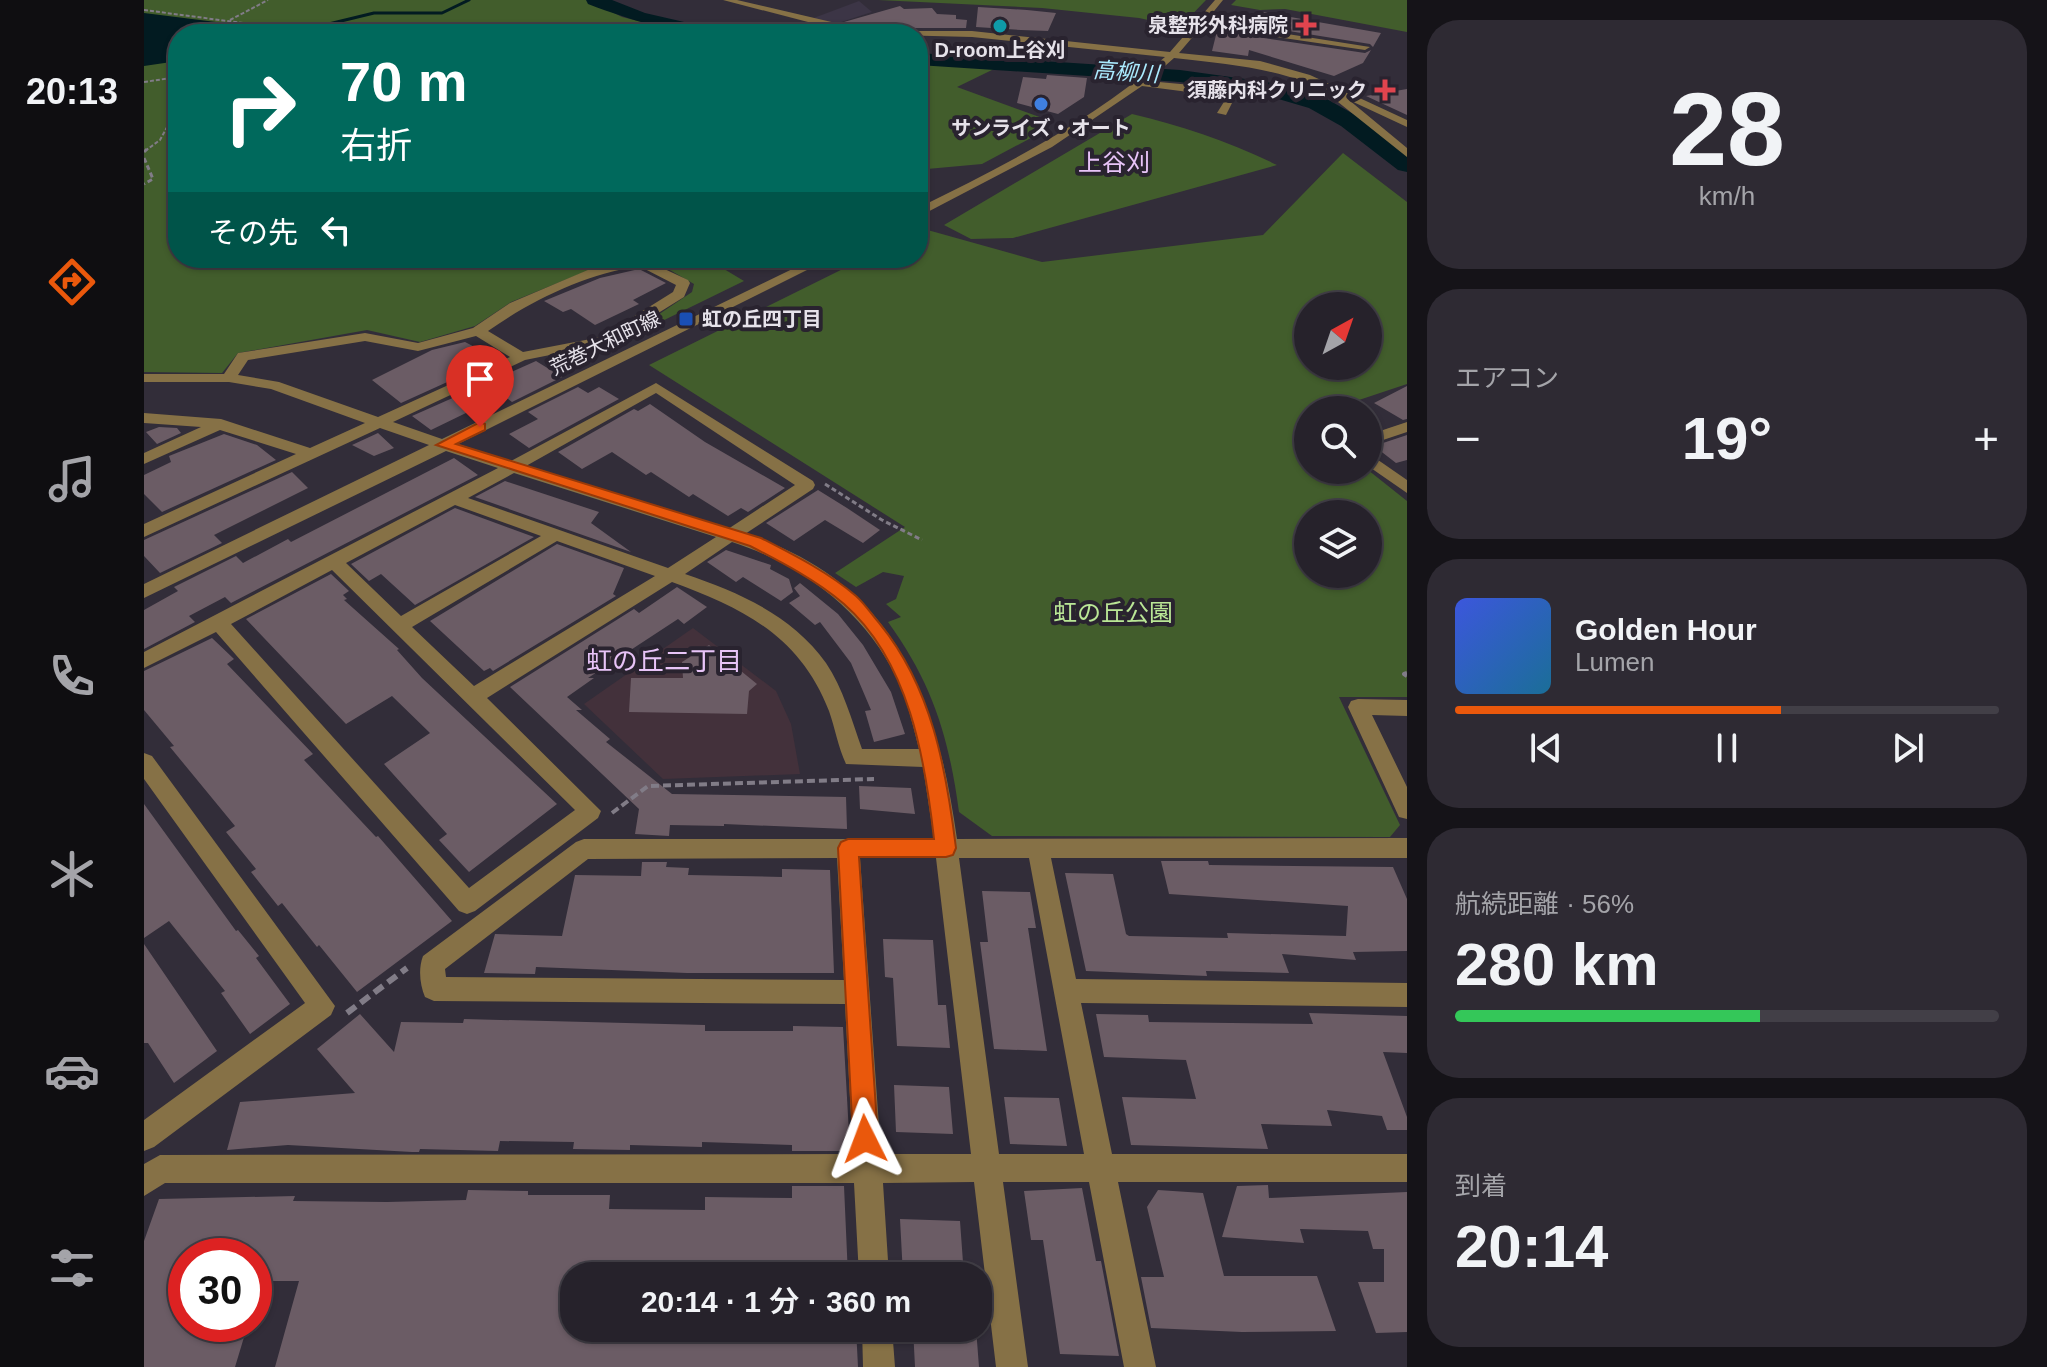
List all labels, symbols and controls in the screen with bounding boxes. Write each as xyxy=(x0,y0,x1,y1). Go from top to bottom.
place label: 泉整形外科病院 xyxy=(1148,14,1288,36)
marker: 泉整形外科病院 xyxy=(1295,14,1317,36)
marker: D-room上谷刈 xyxy=(991,17,1009,35)
place label: D-room上谷刈 xyxy=(934,39,1066,61)
text: 70 m xyxy=(340,50,468,113)
icon: right xyxy=(208,56,312,160)
water label: 高柳川 xyxy=(1092,57,1162,87)
text: 20:13 xyxy=(26,71,118,112)
text: 28 xyxy=(1669,71,1785,187)
place label: 須藤内科クリニック xyxy=(1187,79,1367,101)
marker: 須藤内科クリニック xyxy=(1374,79,1396,101)
marker: サンライズ・オート xyxy=(1032,95,1050,113)
place label: サンライズ・オート xyxy=(951,117,1131,139)
text: 右折 xyxy=(340,125,412,166)
district label: 上谷刈 xyxy=(1078,149,1150,176)
text: km/h xyxy=(1699,181,1755,211)
icon: left xyxy=(314,208,358,252)
text: その先 xyxy=(208,216,298,249)
icon: directions xyxy=(44,254,100,310)
north arrow xyxy=(1294,292,1382,380)
map controls xyxy=(1294,292,1382,588)
street label: 荒巻大和町線 xyxy=(546,307,664,379)
place label: 虹の丘四丁目 xyxy=(702,308,822,330)
marker: 虹の丘四丁目 xyxy=(677,310,695,328)
pin xyxy=(446,345,514,427)
icon: arrive xyxy=(458,357,502,401)
text: エアコン xyxy=(1455,363,1559,393)
button: search xyxy=(1294,396,1382,484)
text: 19° xyxy=(1682,405,1772,472)
text: − xyxy=(1455,414,1481,463)
text: + xyxy=(1973,414,1999,463)
icon: music xyxy=(44,451,100,507)
button: layers xyxy=(1294,500,1382,588)
park label: 虹の丘公園 xyxy=(1053,599,1173,626)
text: Golden Hour xyxy=(1575,613,1757,646)
district label: 虹の丘二丁目 xyxy=(586,646,742,676)
text: Lumen xyxy=(1575,647,1655,677)
icon: phone xyxy=(44,648,100,704)
icon: previous xyxy=(1524,726,1568,770)
icon: pause xyxy=(1705,726,1749,770)
icon: next xyxy=(1886,726,1930,770)
icon: climate xyxy=(44,846,100,902)
text: 航続距離 · 56% xyxy=(1455,889,1634,919)
text: 280 km xyxy=(1455,931,1659,998)
icon: car xyxy=(44,1043,100,1099)
position arrow xyxy=(823,1097,907,1181)
text: 到着 xyxy=(1455,1171,1507,1201)
text: 20:14 xyxy=(1455,1213,1608,1280)
speed limit sign: 30 xyxy=(168,1238,272,1342)
icon: filters xyxy=(44,1240,100,1296)
text: 20:14 · 1 分 · 360 m xyxy=(641,1285,911,1318)

